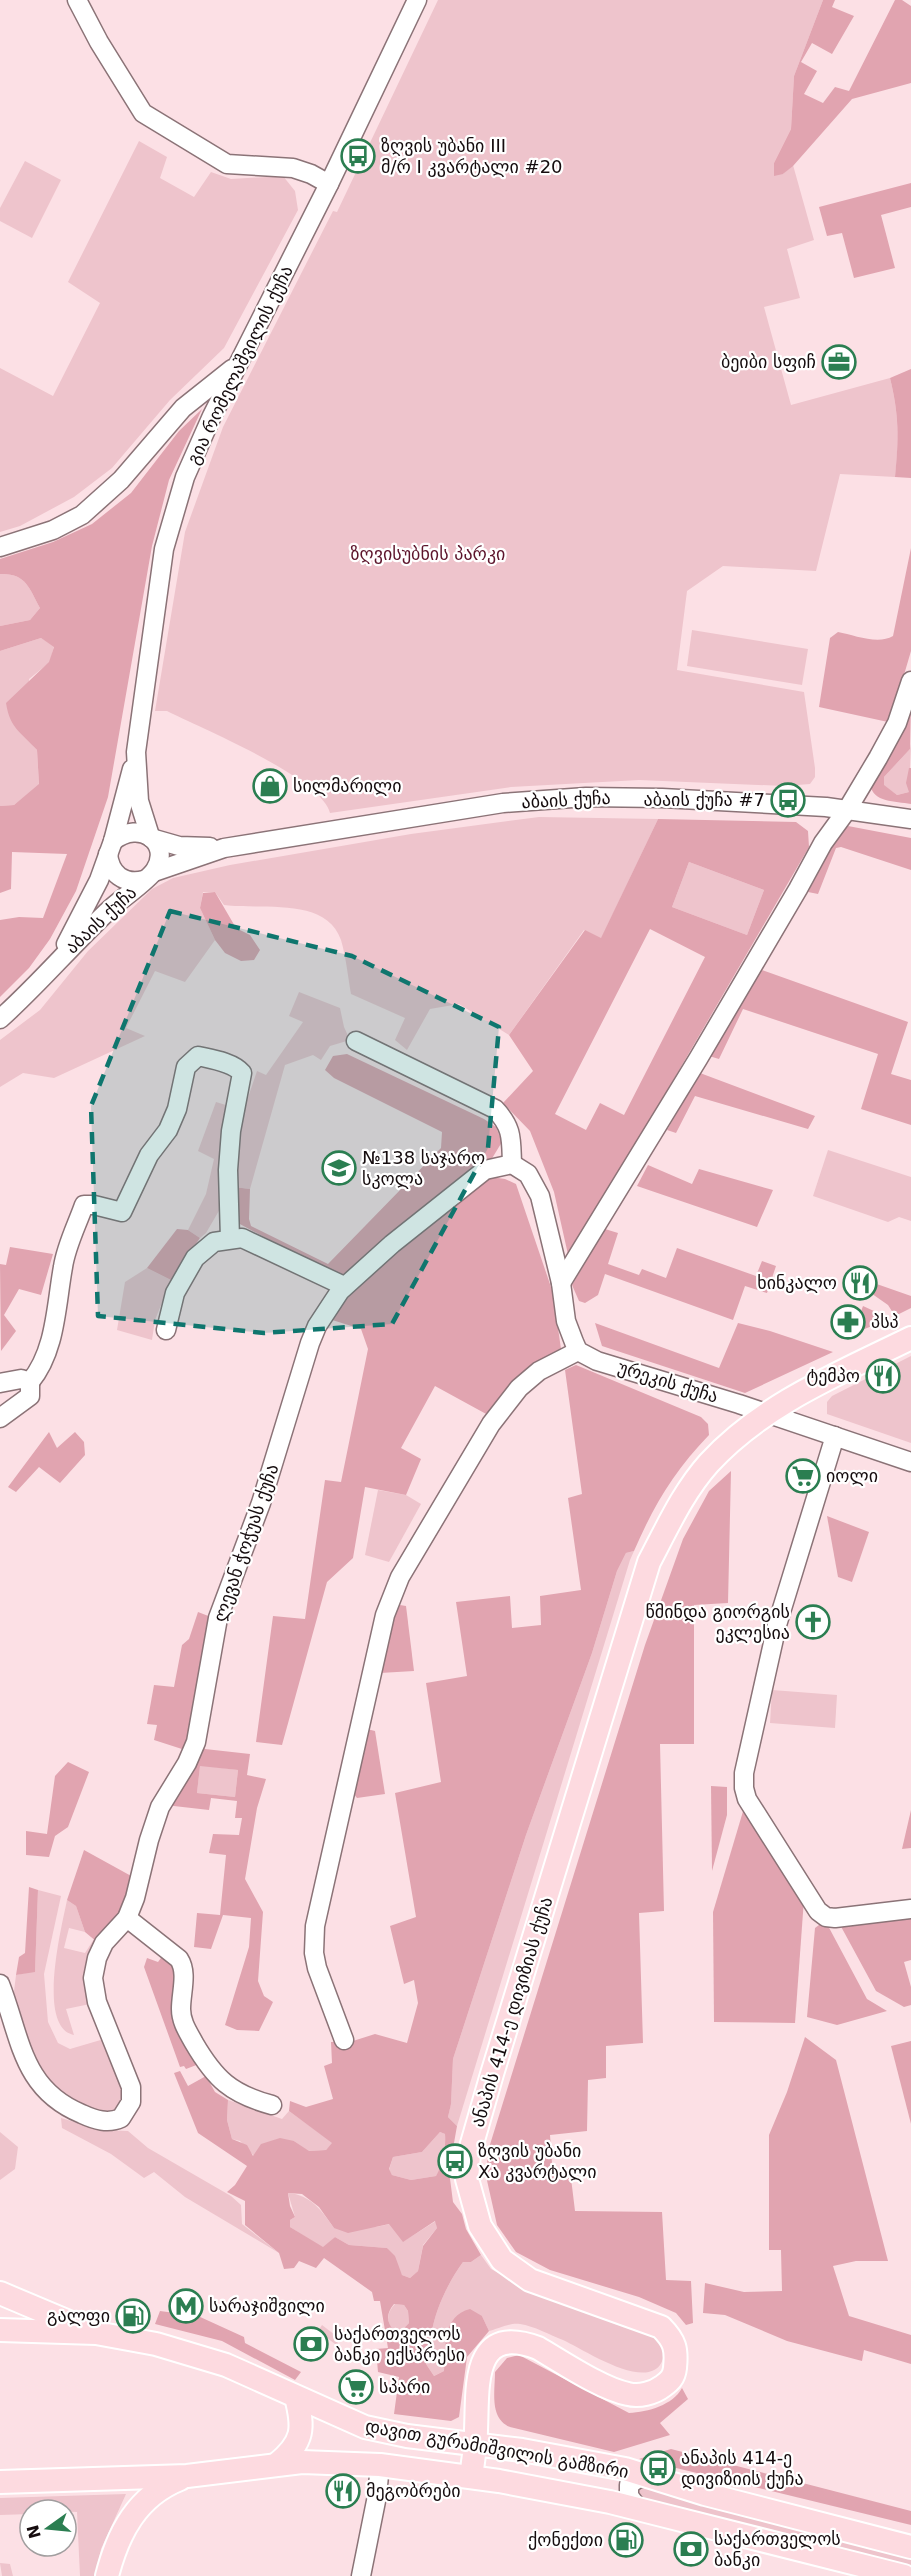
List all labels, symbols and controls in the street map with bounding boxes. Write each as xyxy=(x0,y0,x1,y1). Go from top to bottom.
place label: ზღვის უბანი III მ/რ I კვარტალი #20 xyxy=(381,135,563,177)
bus stop icon: ზღვის უბანი III მ/რ I კვარტალი #20 xyxy=(340,138,376,174)
street label: გია რომელაშვილის ქუჩა xyxy=(182,262,297,468)
office icon: ბეიბი სფიჩ xyxy=(821,344,857,380)
place label: ბეიბი სფიჩ xyxy=(721,351,816,372)
park label: ზღვისუბნის პარკი xyxy=(351,543,505,564)
shop icon: სილმარილი xyxy=(252,768,288,804)
place label: სილმარილი xyxy=(293,775,402,796)
bus stop icon: აბაის ქუჩა #7 xyxy=(770,782,806,818)
street label: აბაის ქუჩა xyxy=(521,787,611,812)
place label: აბაის ქუჩა #7 xyxy=(644,789,765,810)
street label: აბაის ქუჩა xyxy=(61,882,140,958)
place label: №138 საჯარო სკოლა xyxy=(362,1147,485,1189)
school or university icon: №138 საჯარო სკოლა xyxy=(321,1150,357,1186)
restaurant icon: ხინკალო xyxy=(842,1265,878,1301)
place label: ხინკალო xyxy=(757,1272,837,1293)
pharmacy icon: პსპ xyxy=(830,1304,866,1340)
place label: პსპ xyxy=(871,1311,899,1332)
street label: ურეკის ქუჩა xyxy=(615,1356,721,1407)
restaurant icon: ტემპო xyxy=(865,1358,901,1394)
place label: ტემპო xyxy=(806,1365,860,1386)
supermarket icon: იოლი xyxy=(785,1458,821,1494)
street label: ლევან ჭოჭუას ქუჩა xyxy=(209,1461,282,1625)
place label: იოლი xyxy=(826,1465,878,1486)
place label: წმინდა გიორგის ეკლესია xyxy=(646,1601,790,1643)
church icon: წმინდა გიორგის ეკლესია xyxy=(795,1604,831,1640)
street label: ანაპის 414-ე დივიზიას ქუჩა xyxy=(466,1894,557,2129)
place label: ზღვის უბანი Xა კვარტალი xyxy=(478,2140,596,2182)
bus stop icon: ზღვის უბანი Xა კვარტალი xyxy=(437,2143,473,2179)
metro station icon: სარაჯიშვილი xyxy=(168,2288,204,2324)
place label: სარაჯიშვილი xyxy=(209,2295,325,2316)
fuel station icon: გალფი xyxy=(115,2298,151,2334)
place label: გალფი xyxy=(47,2305,110,2326)
place label: საქართველოს ბანკი ექსპრესი xyxy=(334,2323,465,2365)
bank icon: საქართველოს ბანკი ექსპრესი xyxy=(293,2326,329,2362)
supermarket icon: სპარი xyxy=(338,2369,374,2405)
place label: სპარი xyxy=(379,2376,430,2397)
street label: დავით გურამიშვილის გამზირი xyxy=(364,2415,630,2482)
place label: ანაპის 414-ე დივიზიის ქუჩა xyxy=(681,2447,804,2489)
bus stop icon: ანაპის 414-ე დივიზიის ქუჩა xyxy=(640,2450,676,2486)
restaurant icon: მეგობრები xyxy=(325,2473,361,2509)
place label: მეგობრები xyxy=(366,2480,461,2501)
north arrow xyxy=(18,2498,78,2558)
fuel station icon: ქონექთი xyxy=(608,2522,644,2558)
text: N xyxy=(23,2523,45,2541)
place label: საქართველოს ბანკი xyxy=(714,2528,841,2570)
place label: ქონექთი xyxy=(528,2529,603,2550)
bank icon: საქართველოს ბანკი xyxy=(673,2531,709,2567)

